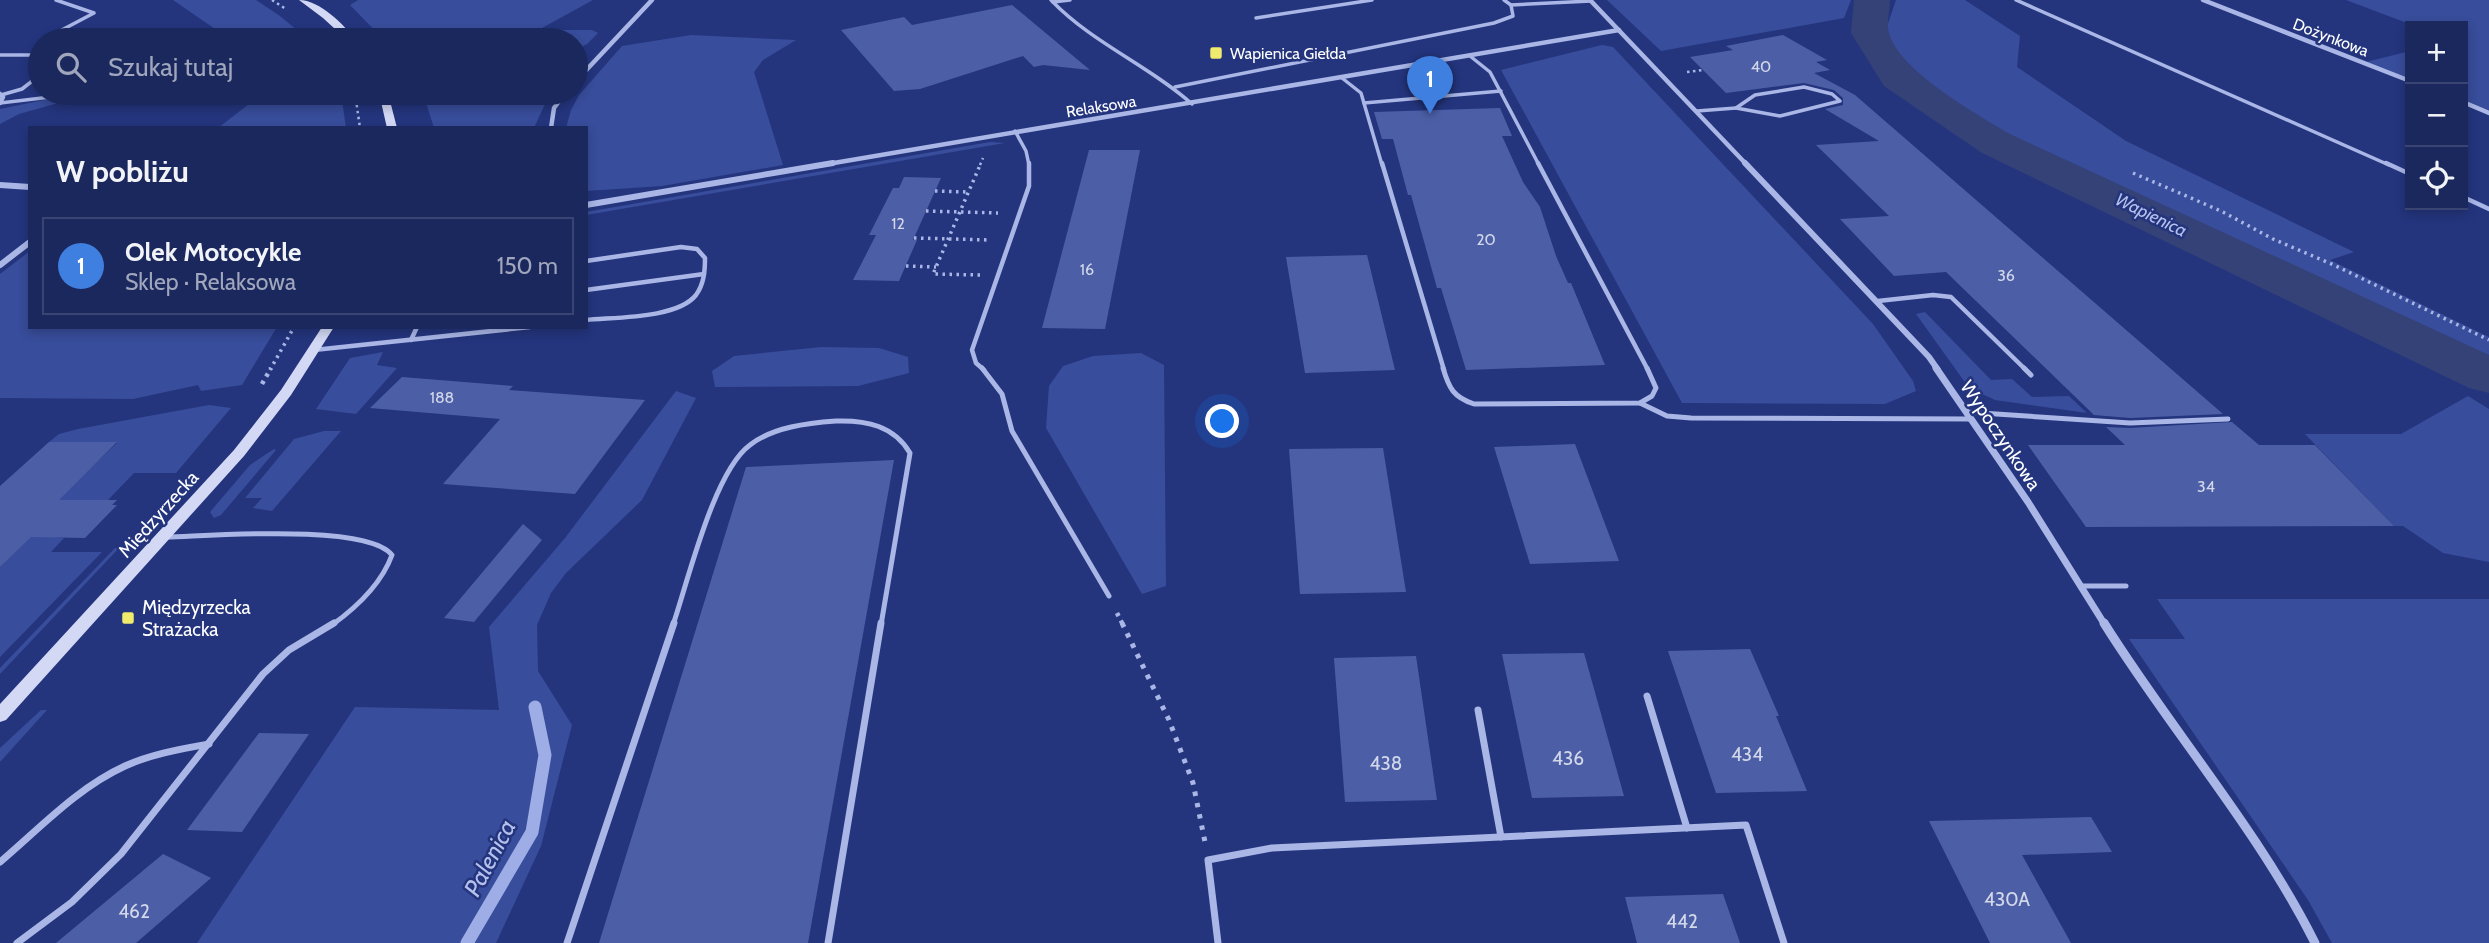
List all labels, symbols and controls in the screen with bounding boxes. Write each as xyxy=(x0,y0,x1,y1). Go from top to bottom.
street label: Dożynkowa xyxy=(2290,14,2372,61)
map controls xyxy=(2405,21,2468,210)
button: + xyxy=(2405,21,2468,84)
search box xyxy=(28,28,588,105)
place label: Wapienica Giełda xyxy=(1230,44,1346,63)
marker: Wapienica Giełda xyxy=(1208,45,1224,61)
icon: search xyxy=(52,48,90,86)
text: Szukaj tutaj xyxy=(108,51,233,83)
pin: 1 xyxy=(1407,56,1453,114)
house number: 40 xyxy=(1751,57,1771,76)
button: − xyxy=(2405,84,2468,147)
street label: Relaksowa xyxy=(1065,92,1138,121)
button: locate xyxy=(2405,147,2468,210)
text: W pobliżu xyxy=(56,153,189,190)
water label: Wapienica xyxy=(2112,188,2190,242)
house number: 12 xyxy=(891,214,905,233)
house number: 20 xyxy=(1476,230,1496,249)
text: Olek Motocykle xyxy=(125,236,301,268)
text: 1 xyxy=(77,252,85,280)
text: 150 m xyxy=(497,252,558,280)
house number: 16 xyxy=(1080,260,1094,279)
house number: 36 xyxy=(1997,266,2015,285)
text: Sklep · Relaksowa xyxy=(125,268,296,296)
street label: Wypoczynkowa xyxy=(1955,376,2046,495)
house number: 188 xyxy=(430,388,454,407)
your location xyxy=(1205,404,1239,438)
street label: Międzyrzecka xyxy=(113,466,203,562)
house number: 34 xyxy=(2197,477,2215,496)
place label: Międzyrzecka Strażacka xyxy=(142,596,251,641)
marker: Międzyrzecka Strażacka xyxy=(120,610,136,626)
house number: 434 xyxy=(1731,743,1763,766)
house number: 436 xyxy=(1552,747,1584,770)
house number: 438 xyxy=(1370,752,1402,775)
water label: Palenica xyxy=(457,815,522,901)
house number: 430A xyxy=(1984,888,2030,911)
house number: 462 xyxy=(118,900,150,923)
house number: 442 xyxy=(1666,910,1698,933)

